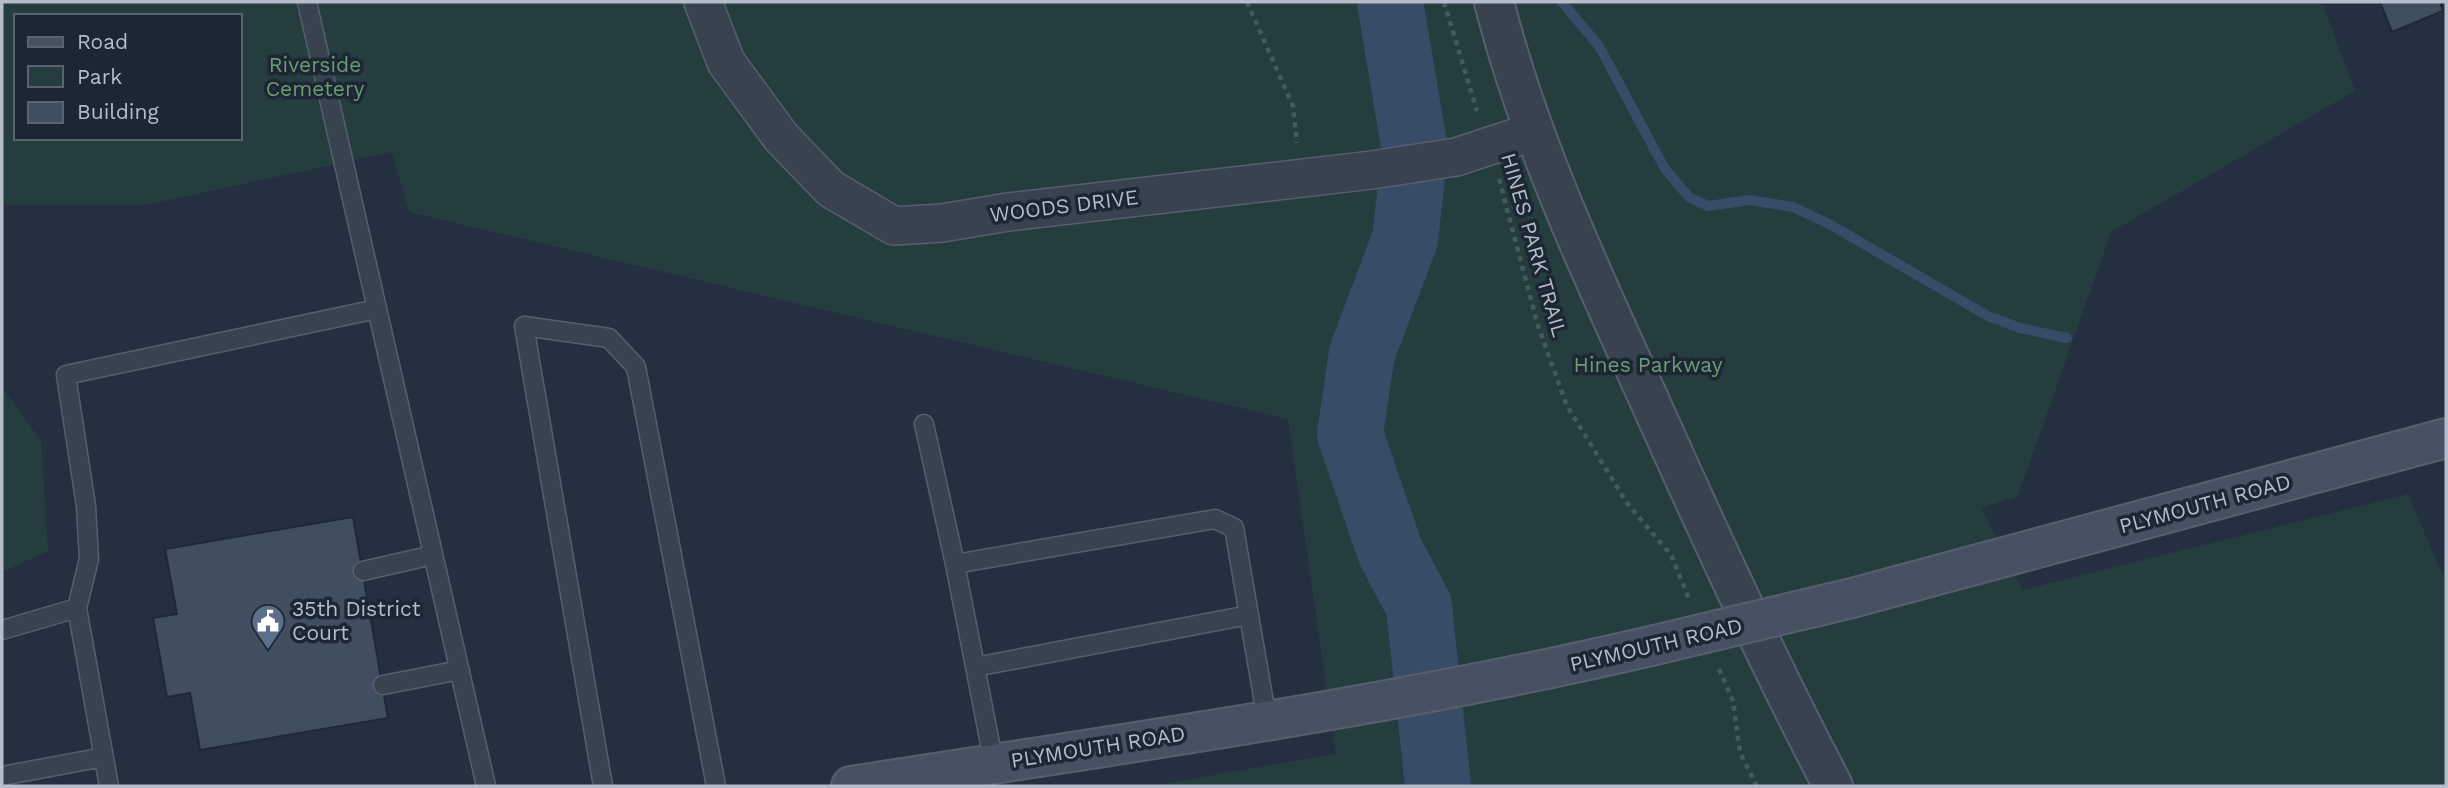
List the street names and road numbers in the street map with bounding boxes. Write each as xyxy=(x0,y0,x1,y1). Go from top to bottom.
street label: HINES PARK TRAIL xyxy=(1496,150,1573,340)
street label: WOODS DRIVE xyxy=(988,184,1140,227)
street label: PLYMOUTH ROAD xyxy=(2116,469,2293,538)
street label: PLYMOUTH ROAD xyxy=(1567,612,1745,677)
street label: PLYMOUTH ROAD xyxy=(1009,720,1187,773)

